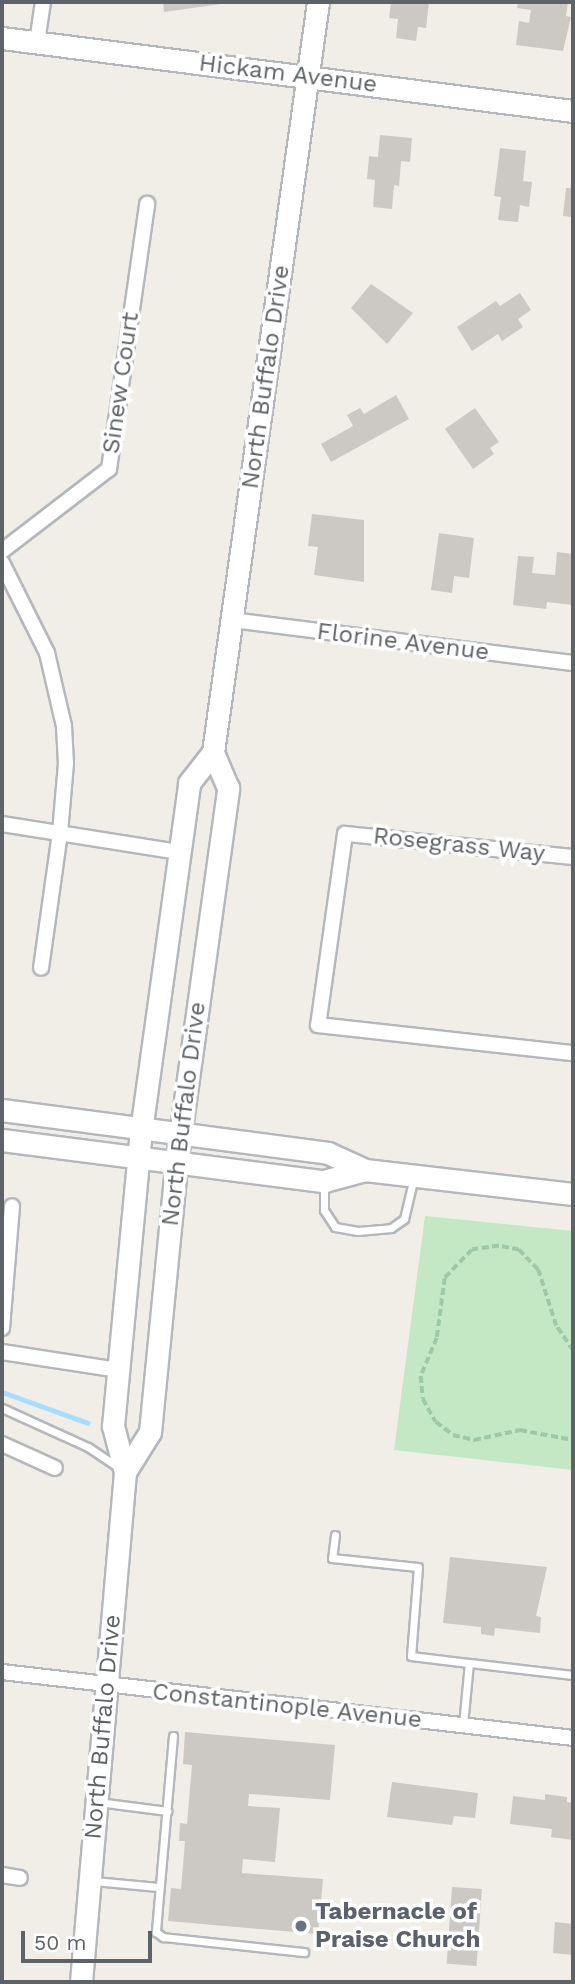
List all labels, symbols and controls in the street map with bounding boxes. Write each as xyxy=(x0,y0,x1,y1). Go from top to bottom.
street label: Hickam Avenue xyxy=(197,49,379,99)
street label: North Buffalo Drive xyxy=(236,263,296,491)
street label: Sinew Court xyxy=(97,310,145,456)
street label: Florine Avenue xyxy=(315,617,491,667)
street label: Rosegrass Way xyxy=(371,822,547,868)
street label: North Buffalo Drive xyxy=(156,1000,212,1228)
street label: North Buffalo Drive xyxy=(79,1613,127,1841)
street label: Constantinople Avenue xyxy=(150,1677,424,1735)
place label: Tabernacle of Praise Church xyxy=(315,1898,480,1954)
scale bar xyxy=(24,1918,156,1962)
marker: Tabernacle of Praise Church xyxy=(293,1918,309,1934)
text: 50 m xyxy=(34,1930,86,1955)

